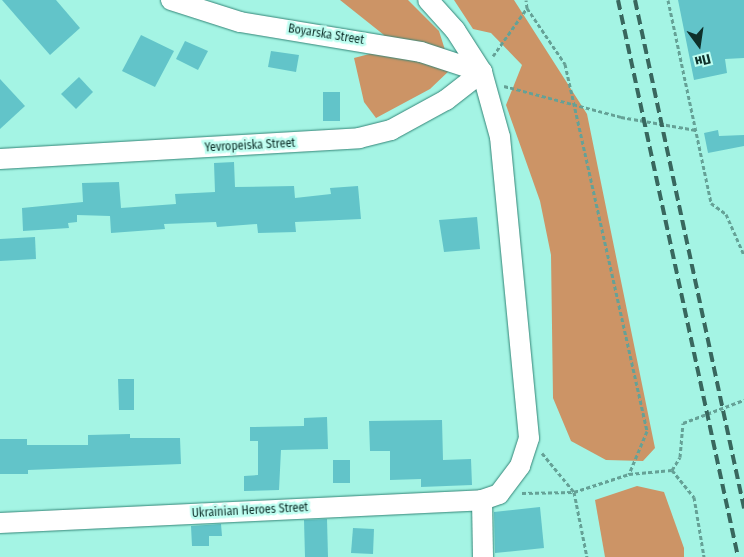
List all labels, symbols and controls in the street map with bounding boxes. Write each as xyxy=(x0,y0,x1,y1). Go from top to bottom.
north arrow xyxy=(674,20,724,70)
street label: Boyarska Street xyxy=(287,22,365,48)
text: Пн xyxy=(693,50,713,70)
street label: Yevropeiska Street xyxy=(204,136,296,156)
street label: Ukrainian Heroes Street xyxy=(191,501,309,521)

